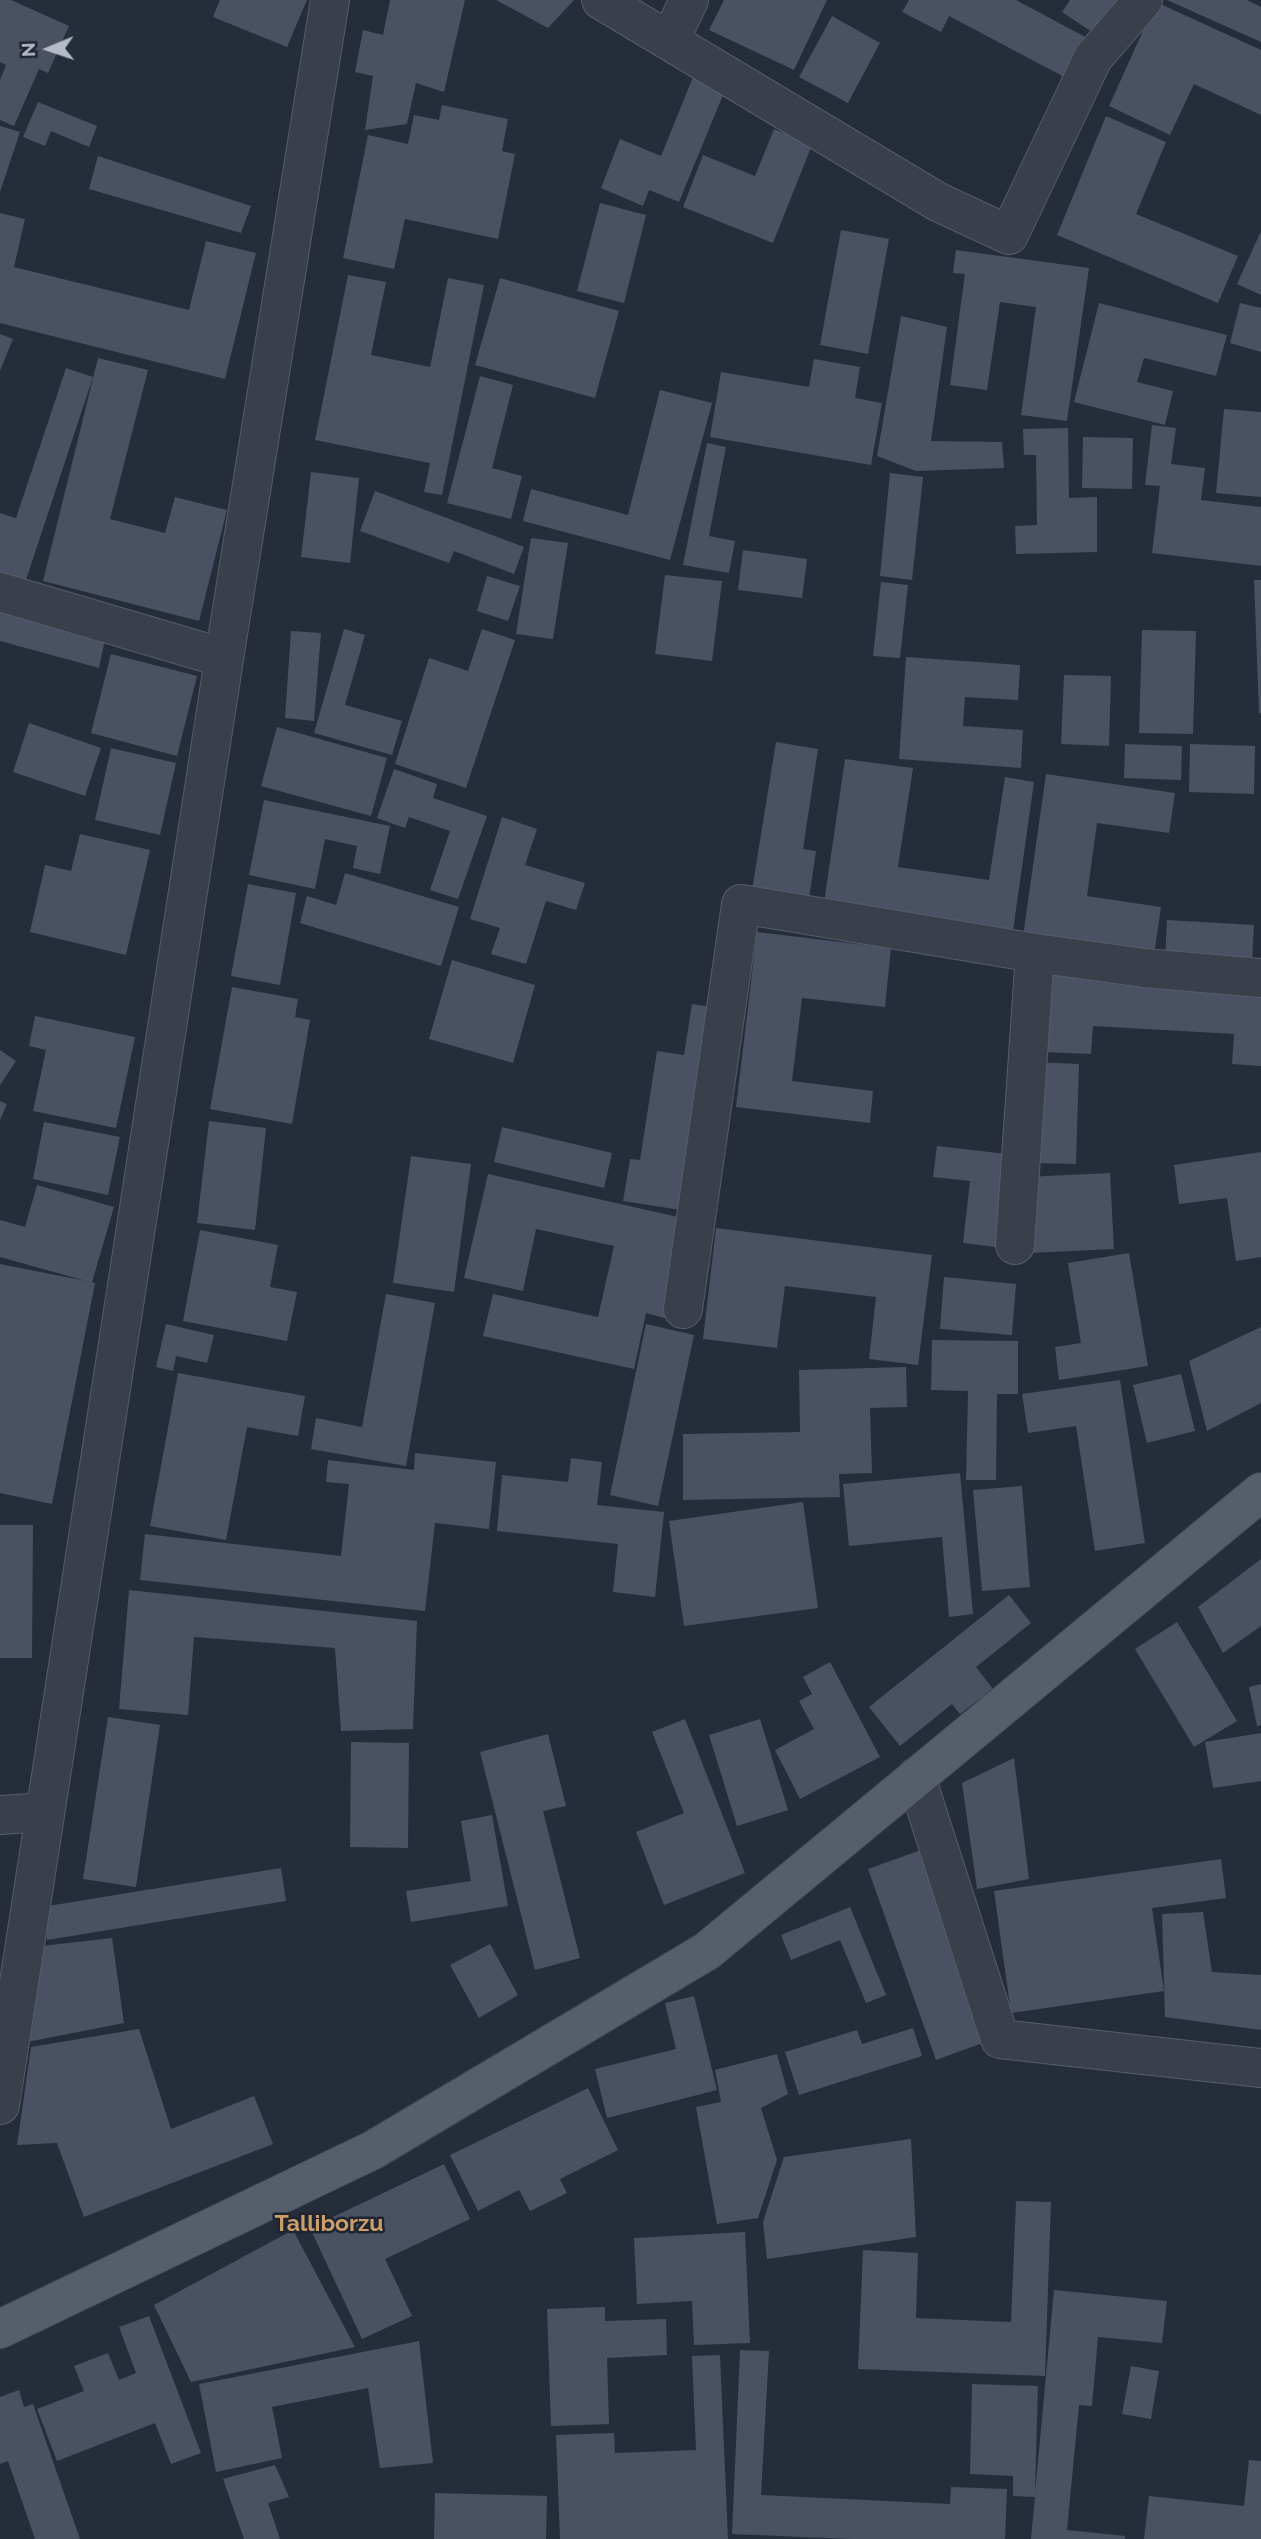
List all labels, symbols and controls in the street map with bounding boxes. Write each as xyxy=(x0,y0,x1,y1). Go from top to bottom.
north arrow xyxy=(14,14,84,84)
text: N xyxy=(17,42,39,57)
district label: Talliborzu xyxy=(275,2210,383,2238)

